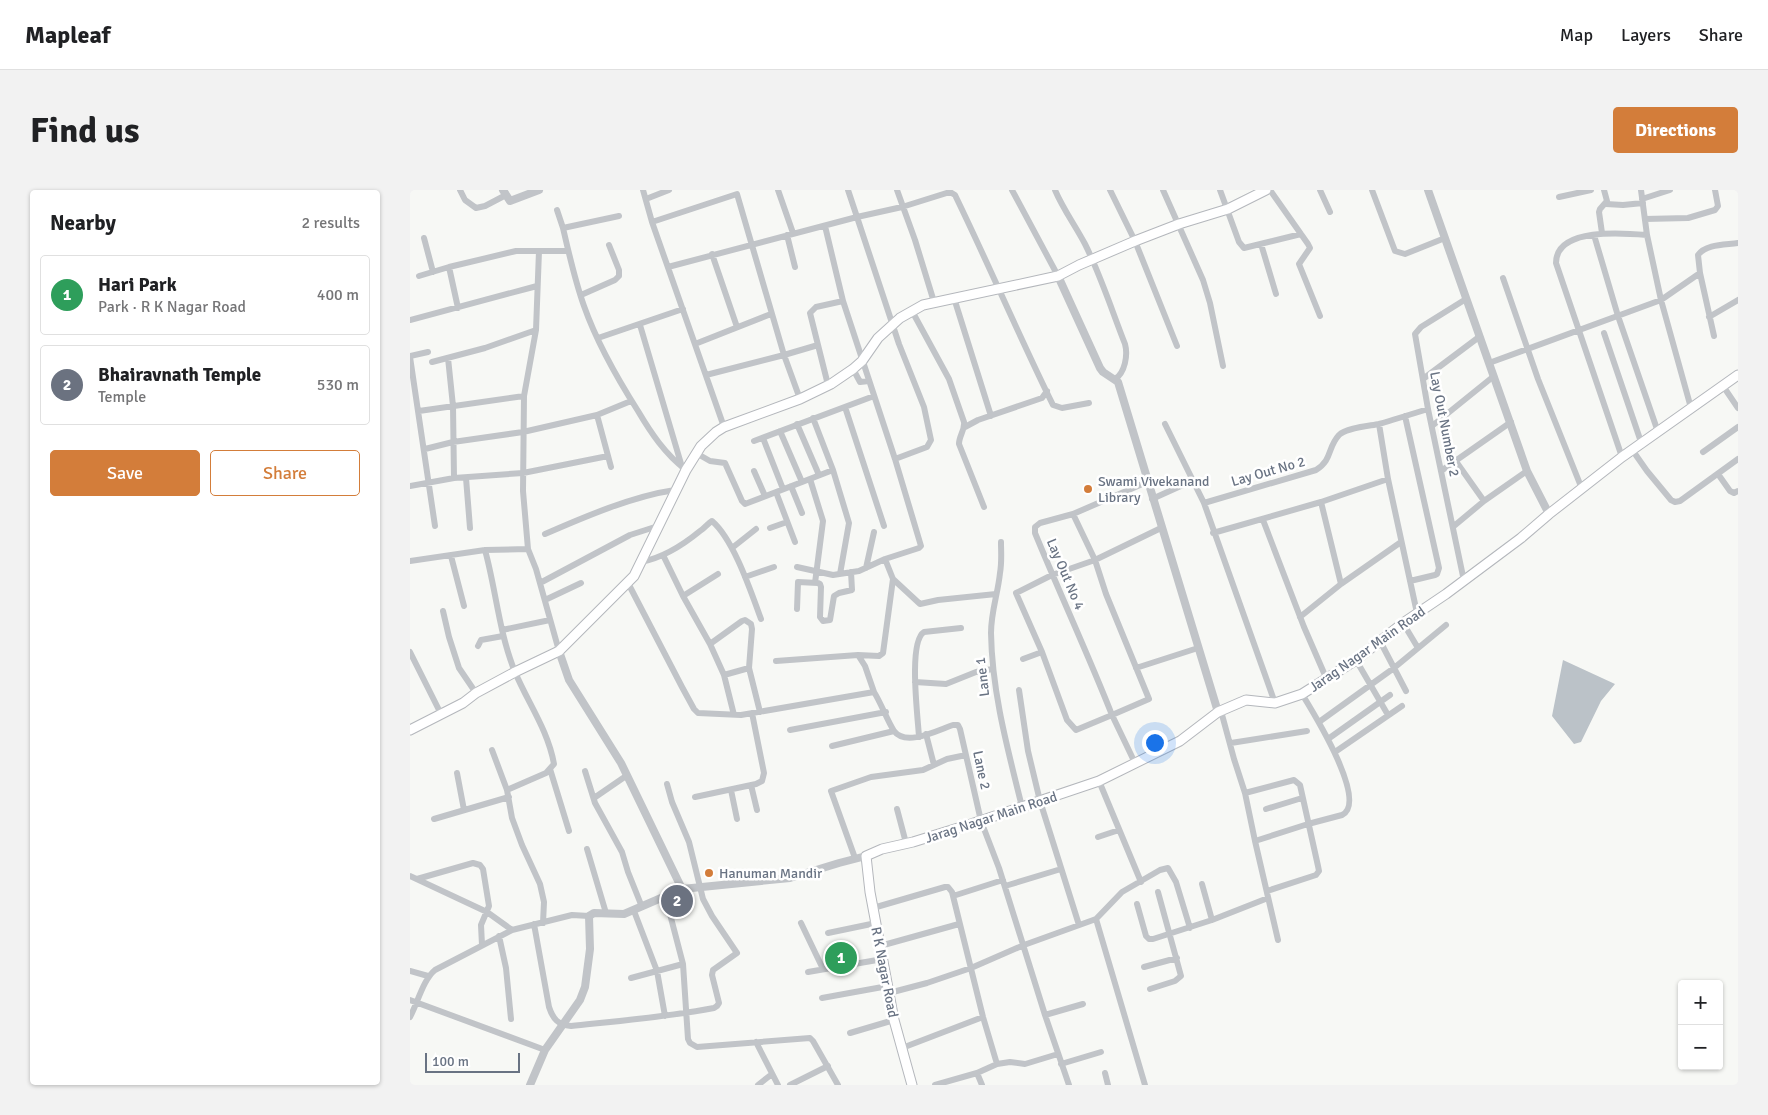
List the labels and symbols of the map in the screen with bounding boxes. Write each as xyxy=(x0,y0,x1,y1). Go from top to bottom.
street label: Lay Out Number 2 xyxy=(1426,370,1463,478)
street label: Lay Out No 2 xyxy=(1229,453,1307,490)
place label: Swami Vivekanand Library xyxy=(1098,473,1209,506)
marker: Swami Vivekanand Library xyxy=(1082,483,1094,495)
street label: Lay Out No 4 xyxy=(1043,536,1088,613)
street label: Jarag Nagar Main Road xyxy=(1306,603,1429,696)
street label: Lane 1 xyxy=(972,656,993,698)
your location xyxy=(1142,730,1168,756)
street label: Lane 2 xyxy=(969,749,994,791)
street label: Jarag Nagar Main Road xyxy=(923,788,1059,847)
place label: Hanuman Mandir xyxy=(719,865,823,882)
marker: Hanuman Mandir xyxy=(703,867,715,879)
pin: 2 xyxy=(661,882,693,920)
street label: R K Nagar Road xyxy=(867,925,902,1019)
pin: 1 xyxy=(825,939,857,977)
scale bar xyxy=(425,1050,520,1073)

